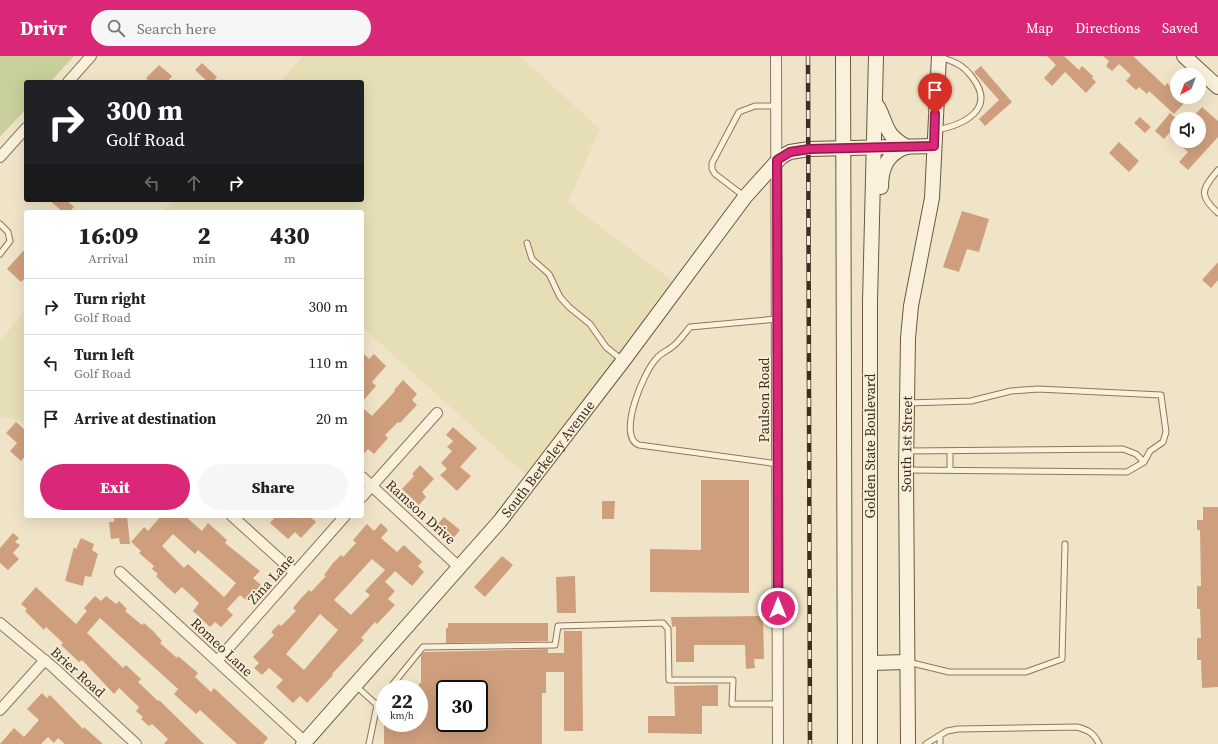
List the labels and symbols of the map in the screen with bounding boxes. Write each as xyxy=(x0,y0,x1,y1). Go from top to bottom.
north arrow xyxy=(1170,68,1206,104)
pin xyxy=(918,73,952,114)
street label: Paulson Road xyxy=(754,357,774,442)
street label: Golden State Boulevard xyxy=(860,373,880,519)
street label: South 1st Street xyxy=(896,395,917,492)
street label: South Berkeley Avenue xyxy=(496,396,599,522)
street label: Ramson Drive xyxy=(382,475,460,549)
street label: Zina Lane xyxy=(243,549,299,609)
position arrow xyxy=(757,587,799,629)
street label: Romeo Lane xyxy=(187,613,257,681)
street label: Brier Road xyxy=(46,642,110,702)
speed limit sign: 30 xyxy=(436,680,488,732)

